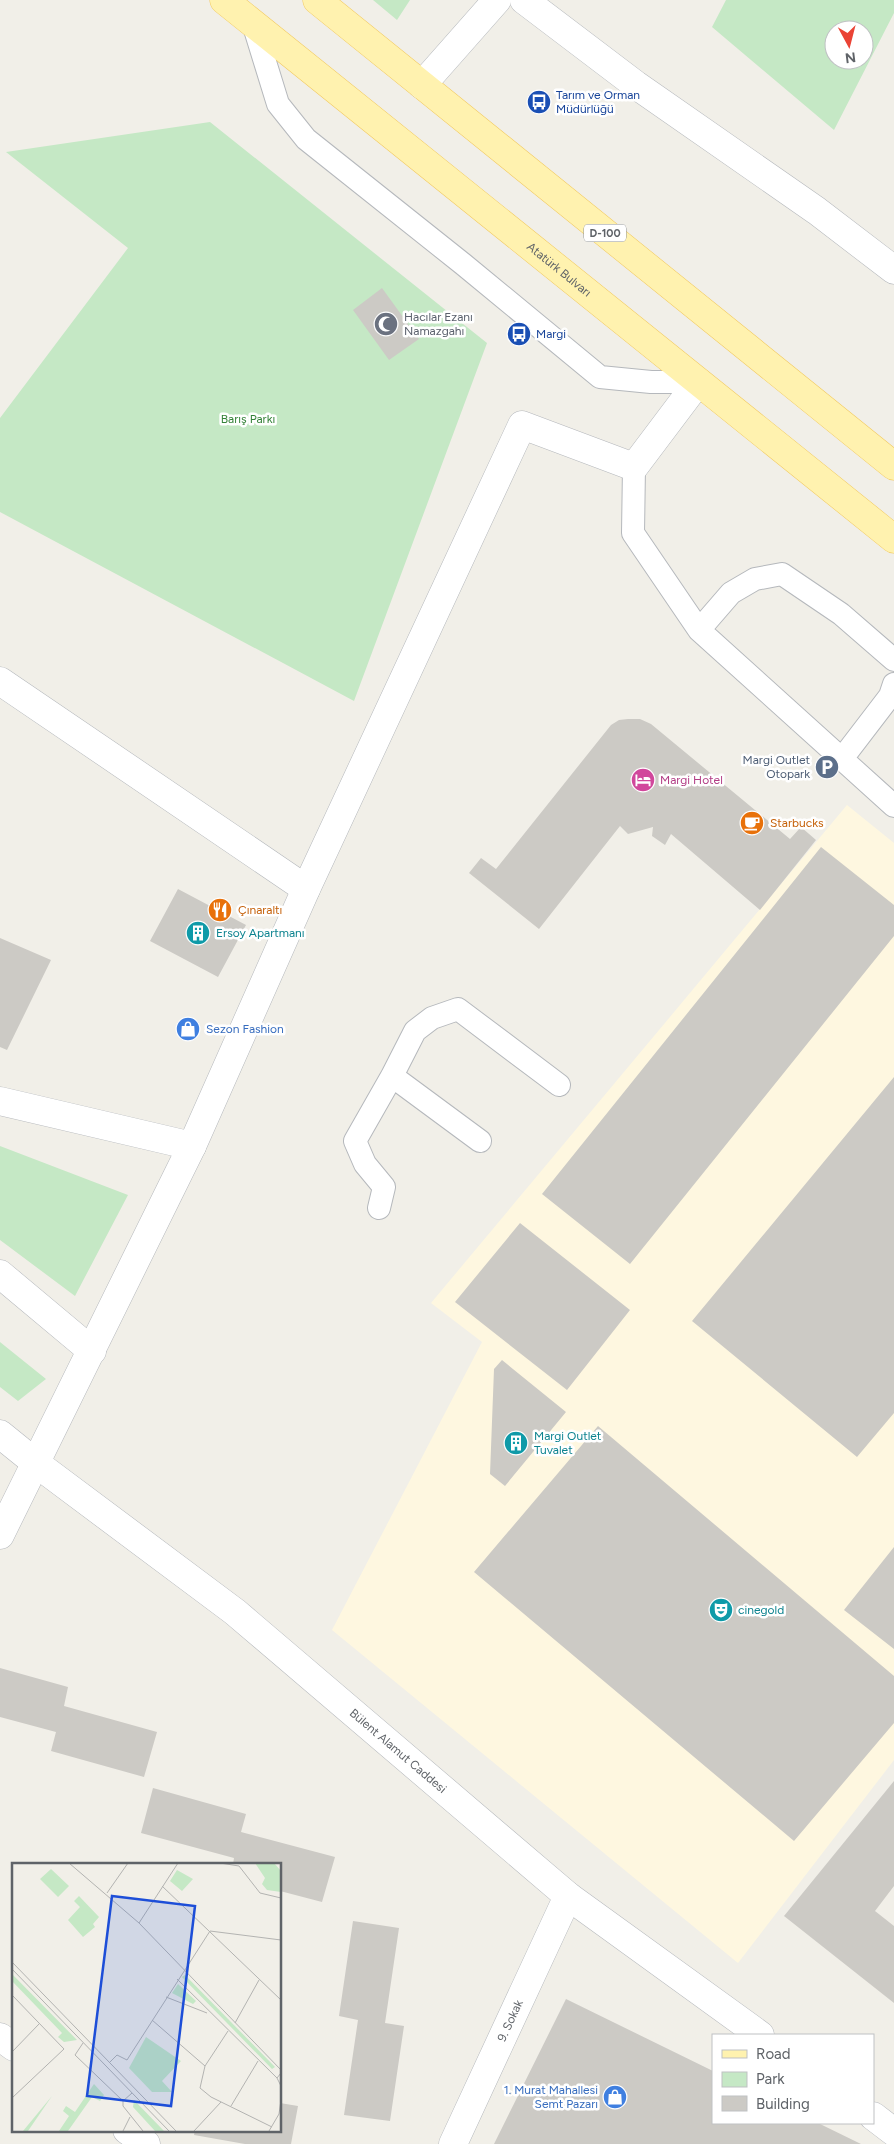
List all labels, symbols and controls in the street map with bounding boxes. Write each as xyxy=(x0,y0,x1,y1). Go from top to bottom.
north arrow xyxy=(824,20,874,70)
text: N xyxy=(844,48,857,67)
place label: Tarım ve Orman Müdürlüğü xyxy=(556,88,640,116)
bus stop icon: Tarım ve Orman Müdürlüğü xyxy=(526,89,552,115)
road number: D-100 xyxy=(584,224,626,242)
street label: Atatürk Bulvarı xyxy=(524,239,594,300)
place label: Hacılar Ezanı Namazgahı xyxy=(404,310,473,338)
mosque icon: Hacılar Ezanı Namazgahı xyxy=(373,311,399,337)
bus stop icon: Margi xyxy=(506,321,532,347)
place label: Margi xyxy=(536,327,566,341)
park label: Barış Parkı xyxy=(221,412,275,426)
place label: Margi Outlet Otopark xyxy=(743,753,810,781)
parking icon: Margi Outlet Otopark xyxy=(814,754,840,780)
hotel icon: Margi Hotel xyxy=(630,767,656,793)
place label: Margi Hotel xyxy=(660,773,723,787)
cafe icon: Starbucks xyxy=(739,810,765,836)
place label: Starbucks xyxy=(770,816,824,830)
restaurant icon: Çınaraltı xyxy=(207,897,233,923)
place label: Çınaraltı xyxy=(238,903,282,917)
building icon: Ersoy Apartmanı xyxy=(185,920,211,946)
place label: Ersoy Apartmanı xyxy=(216,926,305,940)
shop icon: Sezon Fashion xyxy=(175,1016,201,1042)
place label: Sezon Fashion xyxy=(206,1022,284,1036)
place label: Margi Outlet Tuvalet xyxy=(534,1429,602,1457)
building icon: Margi Outlet Tuvalet xyxy=(503,1430,529,1456)
theatre icon: cinegold xyxy=(708,1597,734,1623)
place label: cinegold xyxy=(738,1603,784,1617)
street label: Bülent Alamut Caddesi xyxy=(347,1706,449,1796)
inset map xyxy=(12,1863,281,2132)
street label: 9. Sokak xyxy=(495,1997,526,2044)
legend xyxy=(712,2034,874,2124)
text: Road xyxy=(756,2045,791,2063)
text: Park xyxy=(756,2070,785,2088)
place label: 1. Murat Mahallesi Semt Pazarı xyxy=(504,2083,598,2111)
shop icon: 1. Murat Mahallesi Semt Pazarı xyxy=(602,2084,628,2110)
text: Building xyxy=(756,2095,810,2113)

